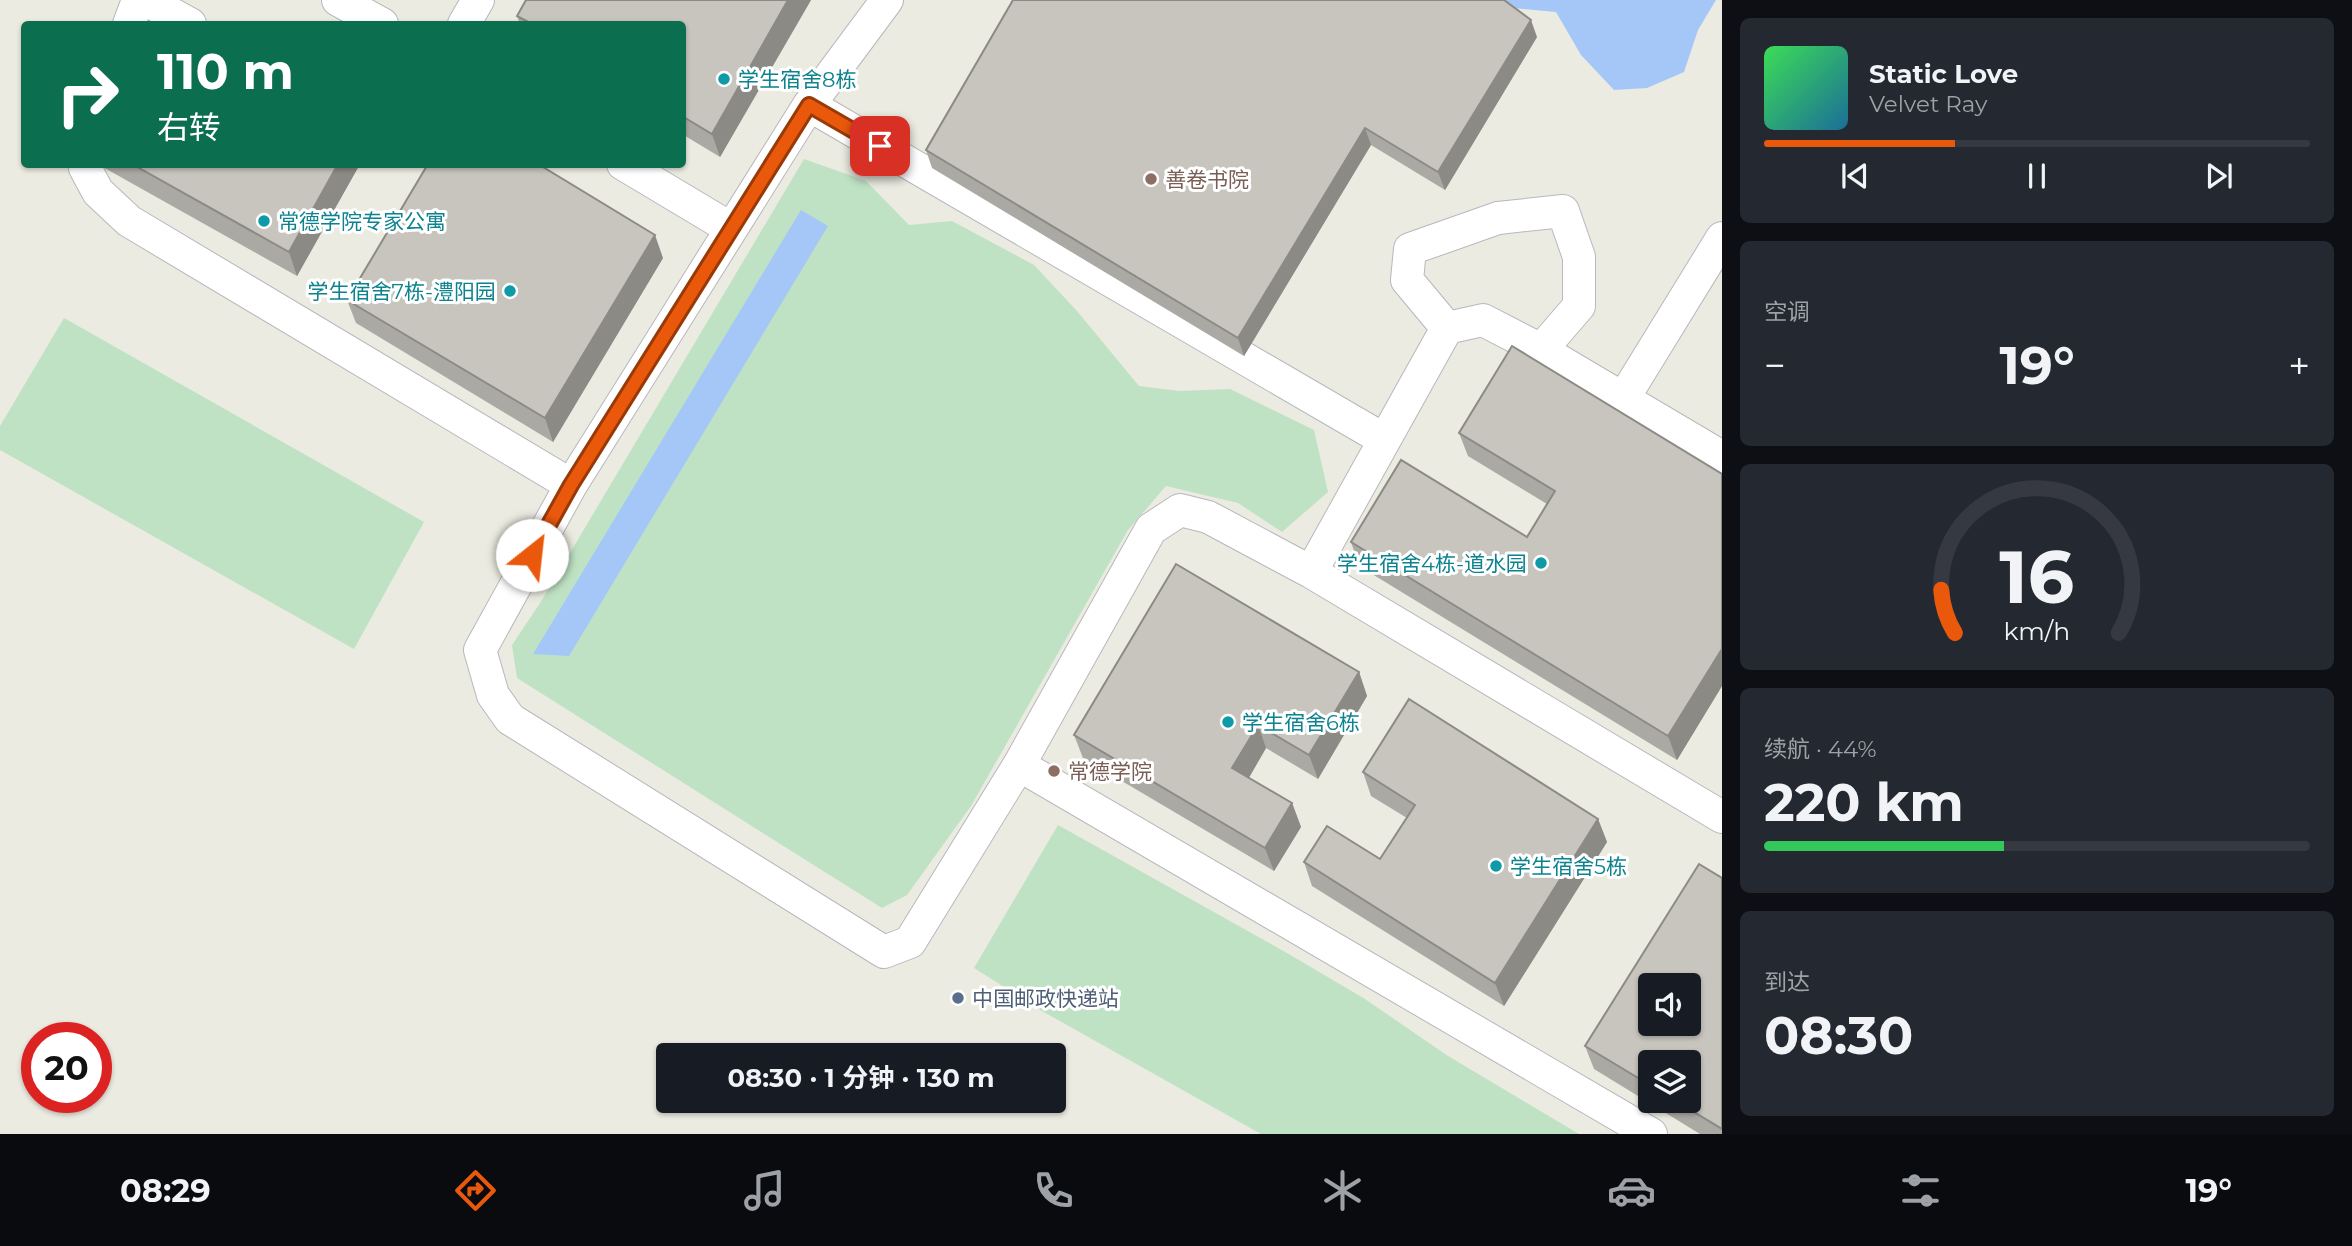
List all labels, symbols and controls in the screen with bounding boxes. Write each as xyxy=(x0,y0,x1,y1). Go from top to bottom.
text: 110 m xyxy=(157,42,294,101)
icon: right xyxy=(42,49,133,140)
text: Static Love xyxy=(1869,58,2018,90)
place label: 学生宿舍8栋 xyxy=(738,67,856,92)
marker: 学生宿舍8栋 xyxy=(716,71,732,87)
text: Velvet Ray xyxy=(1869,90,1987,118)
text: 右转 xyxy=(157,108,221,147)
pin xyxy=(850,116,910,176)
icon: arrive xyxy=(861,127,899,165)
icon: previous xyxy=(1836,157,1874,195)
icon: pause xyxy=(2018,157,2056,195)
icon: next xyxy=(2200,157,2238,195)
place label: 善卷书院 xyxy=(1165,167,1249,192)
marker: 善卷书院 xyxy=(1143,171,1159,187)
place label: 常德学院专家公寓 xyxy=(278,209,446,234)
marker: 常德学院专家公寓 xyxy=(256,213,272,229)
place label: 学生宿舍7栋-澧阳园 xyxy=(308,279,496,304)
marker: 学生宿舍7栋-澧阳园 xyxy=(502,283,518,299)
text: 空调 xyxy=(1764,298,1810,326)
text: 19° xyxy=(1999,334,2075,397)
text: − xyxy=(1764,342,1786,389)
text: + xyxy=(2288,342,2310,389)
position arrow xyxy=(495,518,569,592)
text: 16 xyxy=(2000,533,2074,621)
place label: 学生宿舍4栋-道水园 xyxy=(1337,551,1527,576)
marker: 学生宿舍4栋-道水园 xyxy=(1533,555,1549,571)
text: km/h xyxy=(2004,616,2070,646)
place label: 学生宿舍6栋 xyxy=(1242,710,1360,735)
marker: 学生宿舍6栋 xyxy=(1220,714,1236,730)
text: 续航 · 44% xyxy=(1764,735,1877,763)
place label: 常德学院 xyxy=(1068,759,1152,784)
marker: 常德学院 xyxy=(1046,763,1062,779)
text: 220 km xyxy=(1764,771,1964,834)
place label: 学生宿舍5栋 xyxy=(1510,854,1627,879)
marker: 学生宿舍5栋 xyxy=(1488,858,1504,874)
text: 到达 xyxy=(1764,968,1810,996)
map controls xyxy=(1638,973,1701,1113)
button: sound xyxy=(1638,973,1701,1036)
place label: 中国邮政快递站 xyxy=(972,986,1119,1011)
marker: 中国邮政快递站 xyxy=(950,990,966,1006)
text: 08:30 xyxy=(1764,1004,1913,1067)
speed limit sign: 20 xyxy=(21,1022,112,1113)
button: layers xyxy=(1638,1050,1701,1113)
text: 08:30 · 1 分钟 · 130 m xyxy=(727,1062,995,1094)
icon: directions xyxy=(451,1166,500,1215)
icon: music xyxy=(740,1166,789,1215)
icon: phone xyxy=(1029,1166,1078,1215)
icon: climate xyxy=(1318,1166,1367,1215)
icon: car xyxy=(1607,1166,1656,1215)
icon: filters xyxy=(1896,1166,1945,1215)
text: 08:29 xyxy=(120,1171,211,1210)
text: 19° xyxy=(2186,1171,2232,1210)

